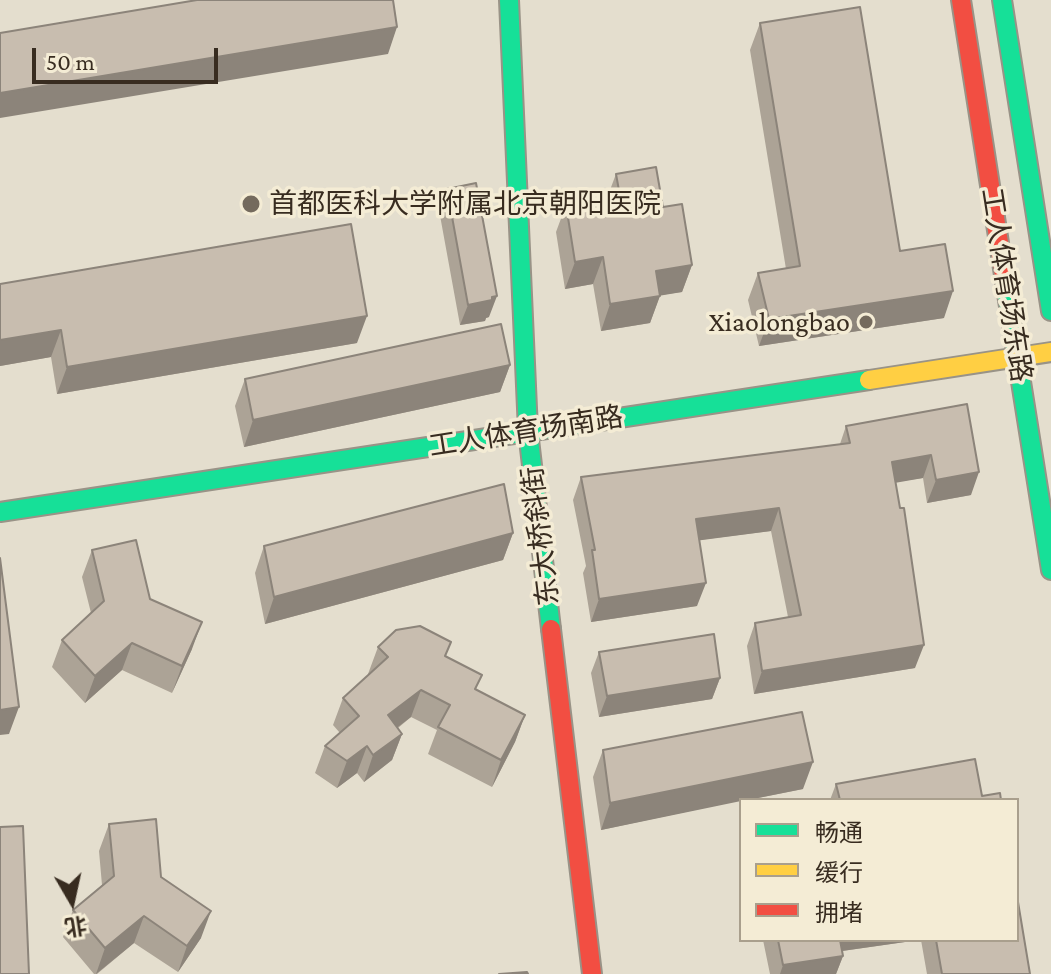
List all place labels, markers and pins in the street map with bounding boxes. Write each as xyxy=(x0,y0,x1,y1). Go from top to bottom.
place label: 首都医科大学附属北京朝阳医院 xyxy=(269,187,661,221)
marker: 首都医科大学附属北京朝阳医院 xyxy=(240,193,262,215)
place label: Xiaolongbao xyxy=(709,305,850,339)
marker: Xiaolongbao xyxy=(857,313,875,331)

